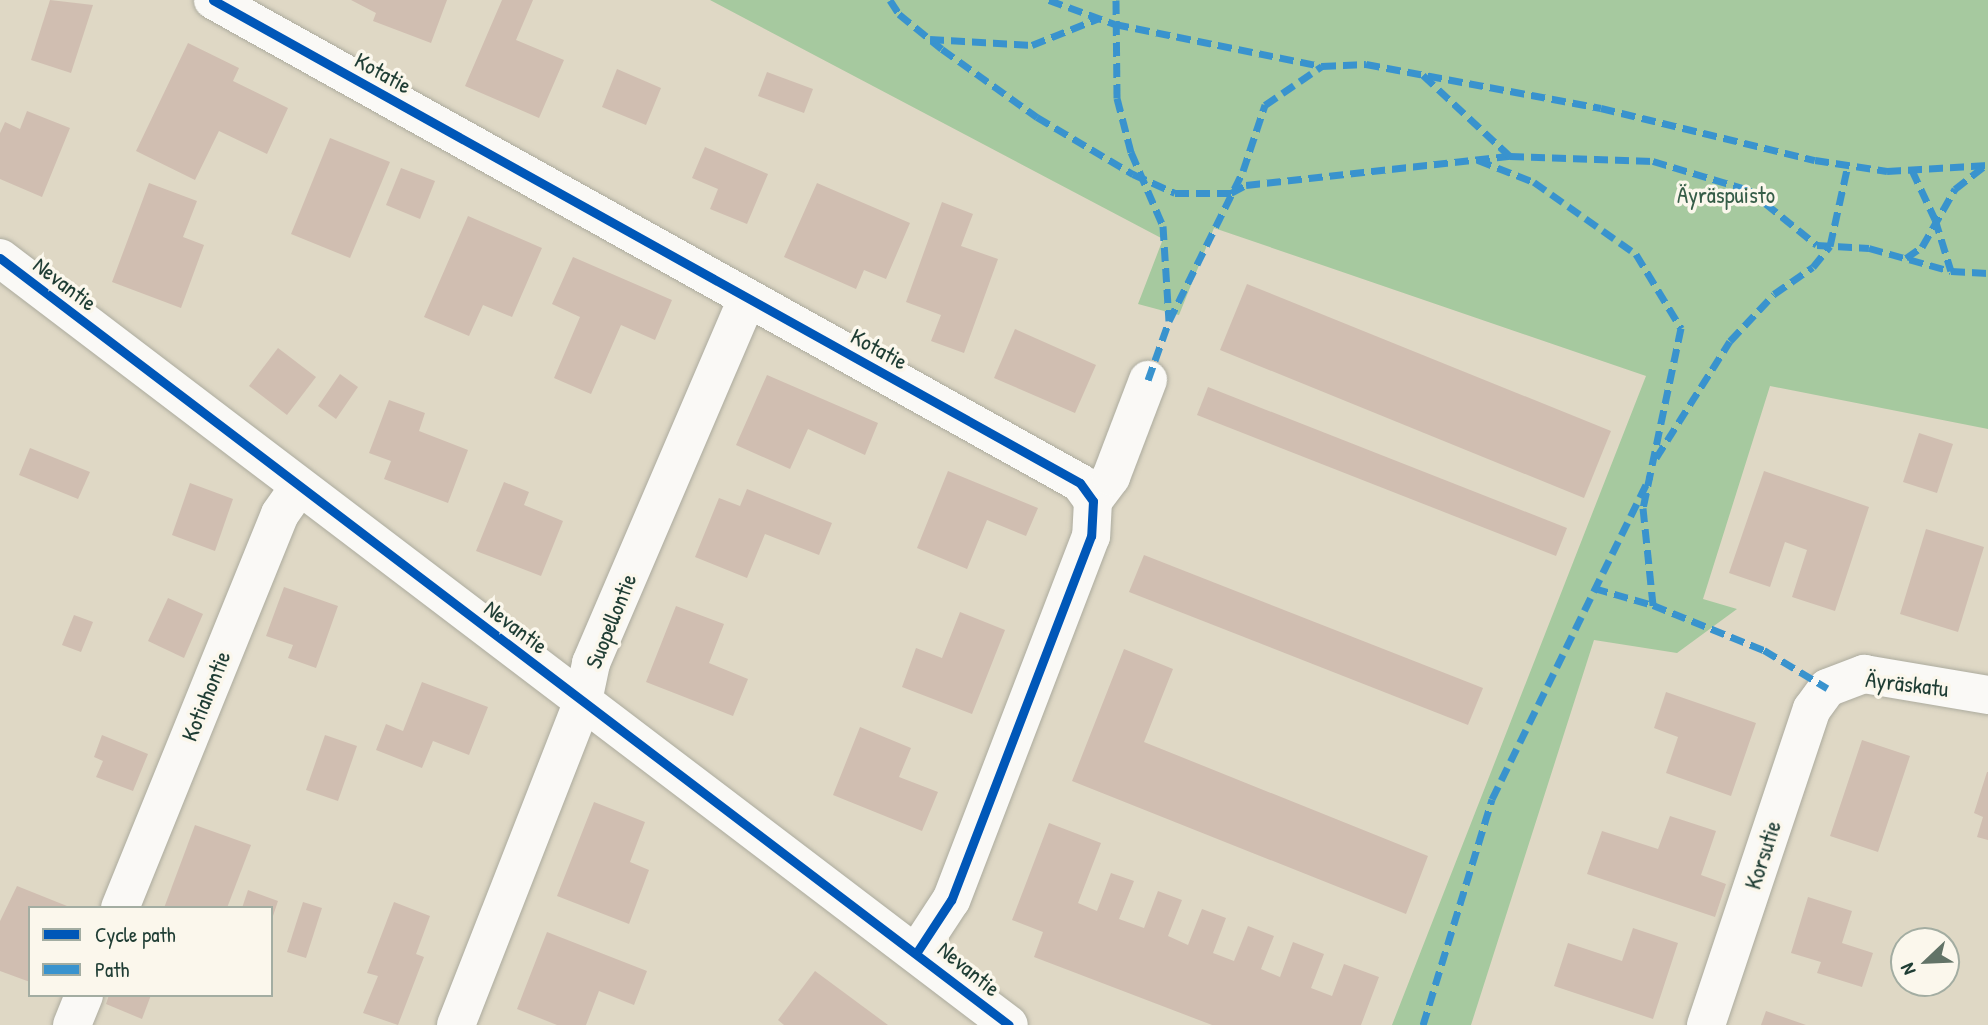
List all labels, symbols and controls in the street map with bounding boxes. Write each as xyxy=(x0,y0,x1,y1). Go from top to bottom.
street label: Kotatie xyxy=(350,46,416,100)
park label: Äyräspuisto xyxy=(1677,181,1775,209)
street label: Nevantie xyxy=(28,251,102,317)
street label: Kotatie xyxy=(846,322,912,376)
street label: Suopellontie xyxy=(580,570,642,672)
street label: Nevantie xyxy=(479,594,553,660)
street label: Kotiahontie xyxy=(175,647,237,745)
street label: Äyräskatu xyxy=(1864,665,1950,703)
street label: Korsutie xyxy=(1739,817,1787,893)
legend xyxy=(28,906,273,997)
text: Cycle path xyxy=(95,920,176,949)
north arrow xyxy=(1890,927,1960,997)
street label: Nevantie xyxy=(932,936,1006,1002)
text: Path xyxy=(95,955,129,984)
text: N xyxy=(1894,960,1921,979)

